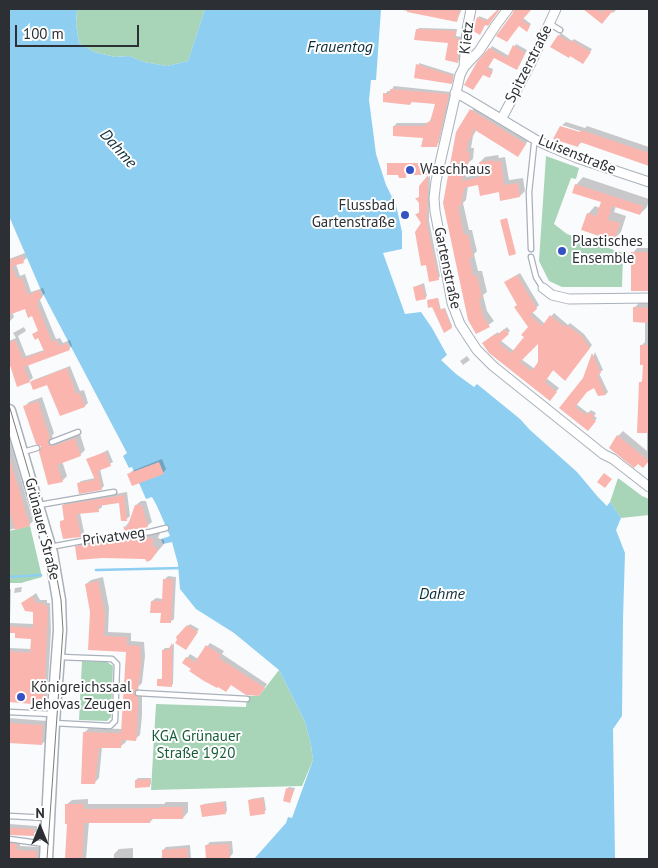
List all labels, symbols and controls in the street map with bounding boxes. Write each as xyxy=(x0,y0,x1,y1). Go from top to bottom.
scale bar xyxy=(18,15,141,47)
street label: Kietz xyxy=(456,21,478,55)
street label: Spitzerstraße xyxy=(502,22,556,106)
text: 100 m xyxy=(23,24,64,43)
water label: Frauentog xyxy=(307,37,373,57)
water label: Dahme xyxy=(96,126,140,172)
street label: Luisenstraße xyxy=(536,131,618,179)
place label: Waschhaus xyxy=(420,161,491,179)
marker: Waschhaus xyxy=(404,164,416,176)
place label: Flussbad Gartenstraße xyxy=(312,197,395,232)
marker: Flussbad Gartenstraße xyxy=(399,209,411,221)
street label: Gartenstraße xyxy=(430,225,464,311)
place label: Plastisches Ensemble xyxy=(572,233,643,268)
marker: Plastisches Ensemble xyxy=(556,245,568,257)
street label: Grünauer Straße xyxy=(21,476,63,582)
street label: Privatweg xyxy=(82,524,146,550)
water label: Dahme xyxy=(419,584,465,604)
place label: Königreichssaal Jehovas Zeugen xyxy=(31,679,131,714)
marker: Königreichssaal Jehovas Zeugen xyxy=(15,691,27,703)
park label: KGA Grünauer Straße 1920 xyxy=(151,728,241,763)
north arrow xyxy=(15,803,65,853)
text: N xyxy=(35,804,45,822)

